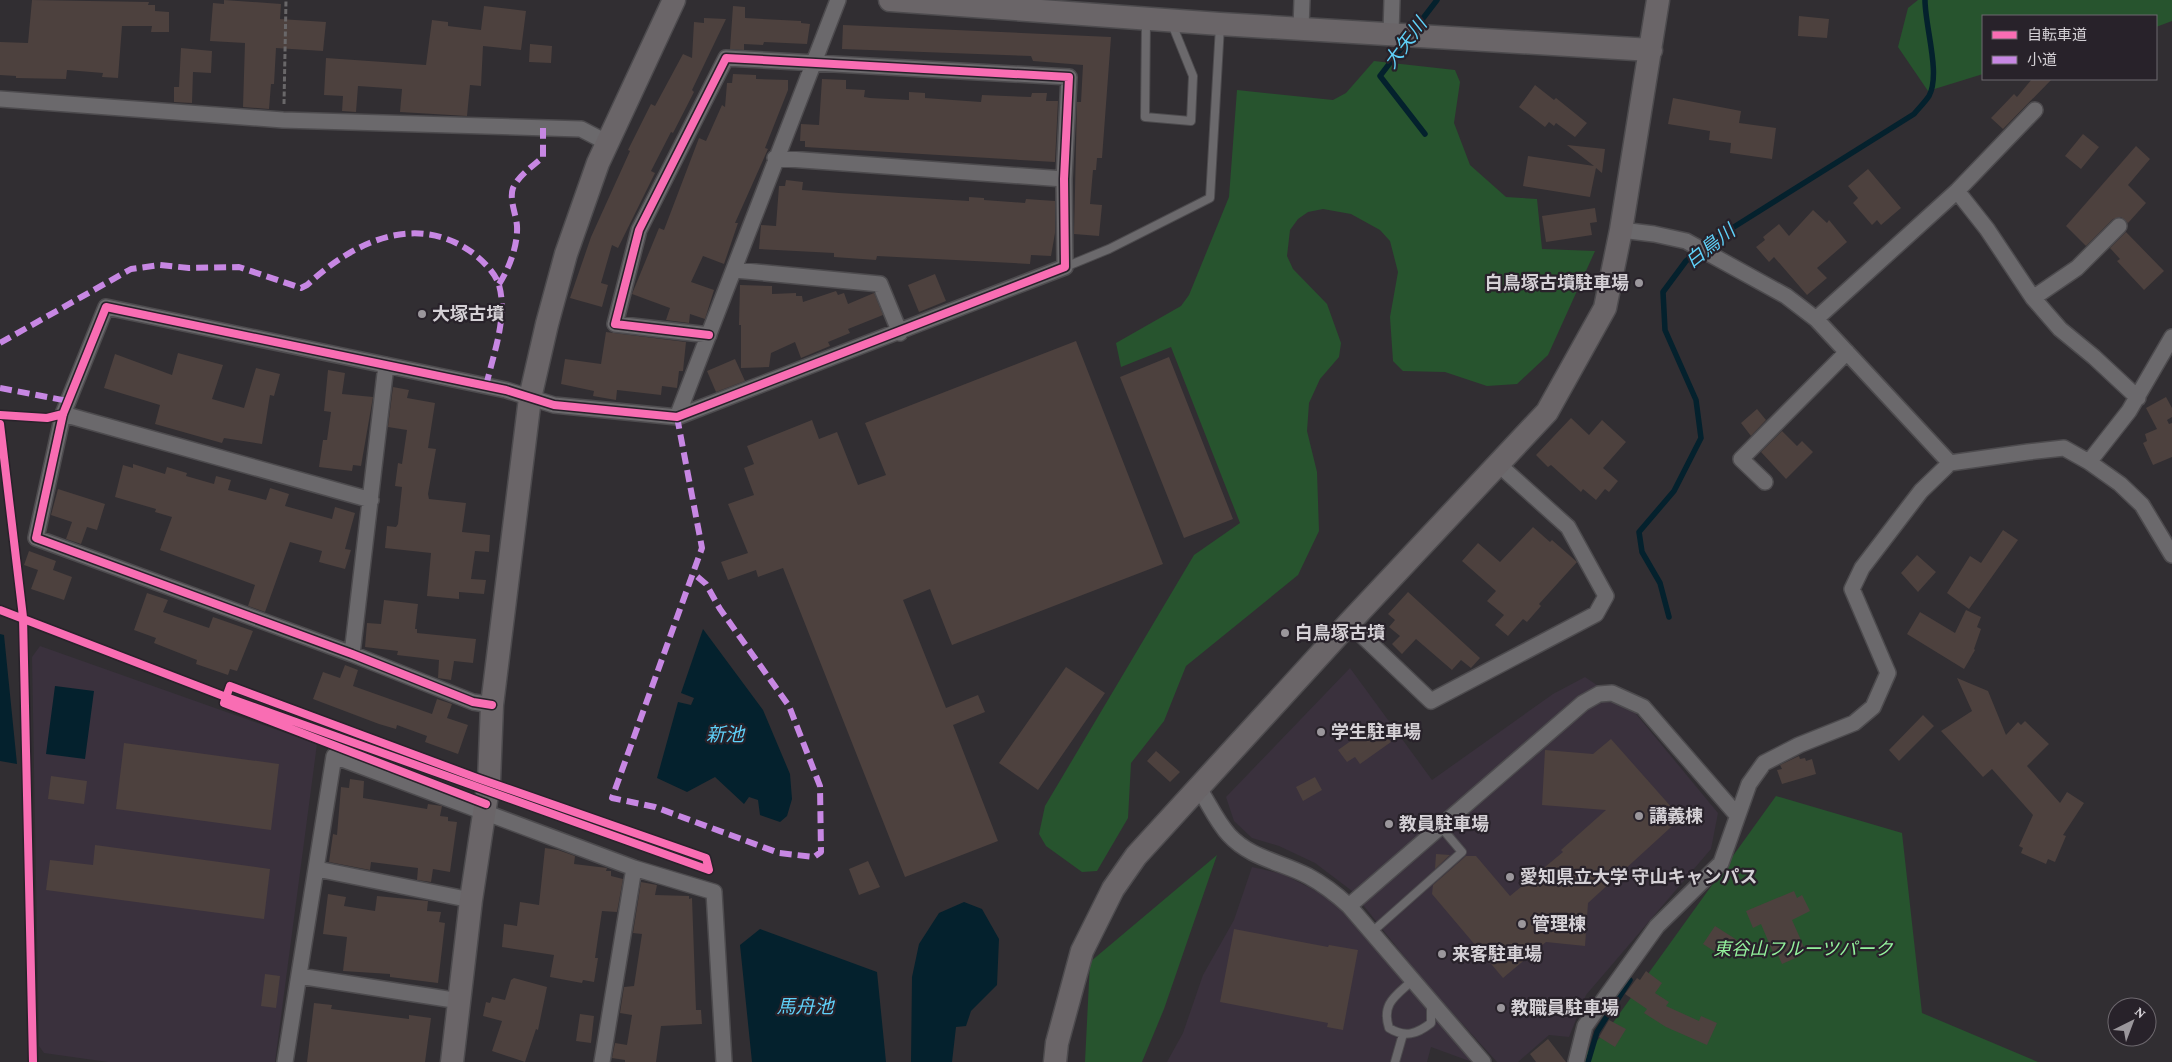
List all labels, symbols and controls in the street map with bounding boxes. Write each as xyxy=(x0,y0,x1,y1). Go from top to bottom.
water label: 大矢川 xyxy=(1379,12,1432,72)
legend xyxy=(1982,15,2157,80)
text: 自転車道 xyxy=(2027,27,2087,43)
text: 小道 xyxy=(2027,52,2057,68)
water label: 白鳥川 xyxy=(1681,219,1740,272)
place label: 白鳥塚古墳駐車場 xyxy=(1485,273,1629,293)
marker: 白鳥塚古墳駐車場 xyxy=(1633,277,1645,289)
place label: 大塚古墳 xyxy=(432,304,504,324)
marker: 大塚古墳 xyxy=(416,308,428,320)
place label: 白鳥塚古墳 xyxy=(1295,623,1385,643)
marker: 白鳥塚古墳 xyxy=(1279,627,1291,639)
place label: 学生駐車場 xyxy=(1331,722,1421,742)
water label: 新池 xyxy=(706,724,746,745)
marker: 学生駐車場 xyxy=(1315,726,1327,738)
place label: 講義棟 xyxy=(1649,806,1703,826)
marker: 講義棟 xyxy=(1633,810,1645,822)
place label: 教員駐車場 xyxy=(1399,814,1489,834)
marker: 教員駐車場 xyxy=(1383,818,1395,830)
place label: 愛知県立大学 守山キャンパス xyxy=(1520,867,1757,887)
marker: 愛知県立大学 守山キャンパス xyxy=(1504,871,1516,883)
place label: 管理棟 xyxy=(1532,914,1586,934)
marker: 管理棟 xyxy=(1516,918,1528,930)
park label: 東谷山フルーツパーク xyxy=(1713,939,1894,959)
place label: 来客駐車場 xyxy=(1452,944,1542,964)
marker: 来客駐車場 xyxy=(1436,948,1448,960)
water label: 馬舟池 xyxy=(776,996,835,1017)
north arrow xyxy=(2107,997,2157,1047)
place label: 教職員駐車場 xyxy=(1511,998,1619,1018)
marker: 教職員駐車場 xyxy=(1495,1002,1507,1014)
text: N xyxy=(2132,1003,2150,1022)

